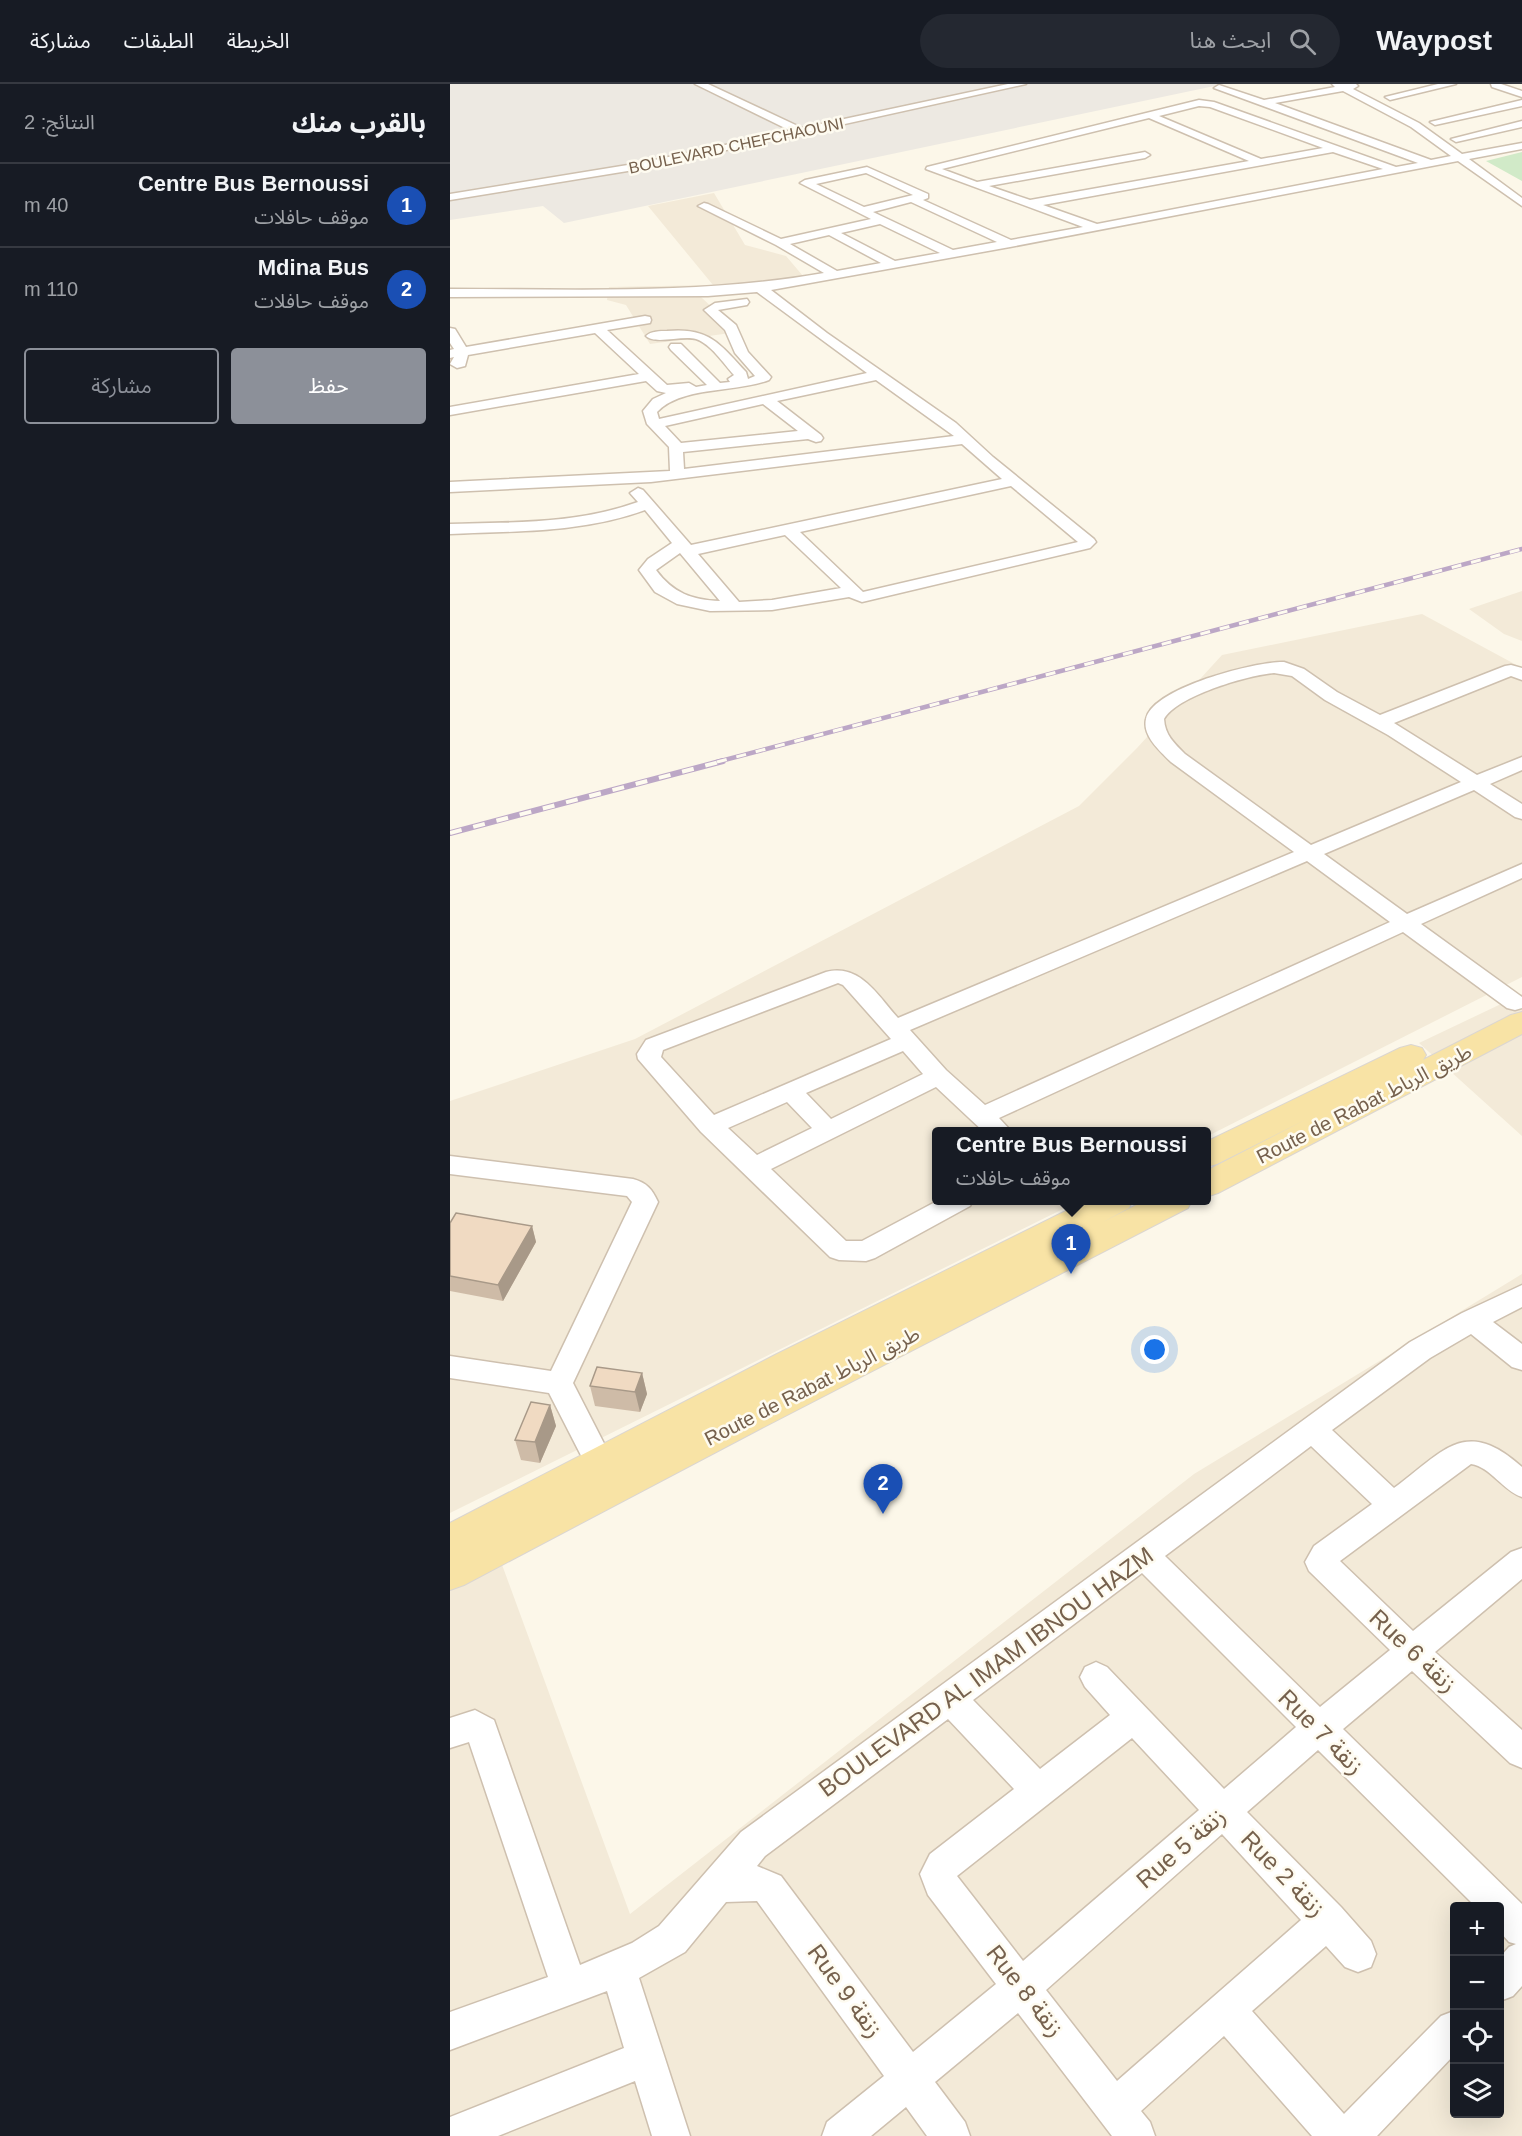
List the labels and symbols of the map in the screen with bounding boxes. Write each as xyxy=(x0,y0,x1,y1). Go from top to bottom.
street label: BOULEVARD CHEFCHAOUNI xyxy=(627,114,845,177)
street label: Route de Rabat طريق الرباط xyxy=(1253,1040,1476,1170)
pin: 1 xyxy=(1052,1224,1090,1274)
street label: Route de Rabat طريق الرباط xyxy=(701,1322,924,1452)
your location xyxy=(1140,1335,1169,1364)
pin: 2 xyxy=(864,1464,902,1514)
street label: BOULEVARD AL IMAM IBNOU HAZM xyxy=(813,1541,1158,1802)
street label: Rue 6 زنقة xyxy=(1364,1604,1462,1698)
street label: Rue 7 زنقة xyxy=(1273,1684,1369,1780)
street label: Rue 5 زنقة xyxy=(1131,1802,1231,1894)
street label: Rue 2 زنقة xyxy=(1235,1825,1331,1923)
street label: Rue 9 زنقة xyxy=(802,1939,888,2043)
street label: Rue 8 زنقة xyxy=(980,1940,1070,2042)

